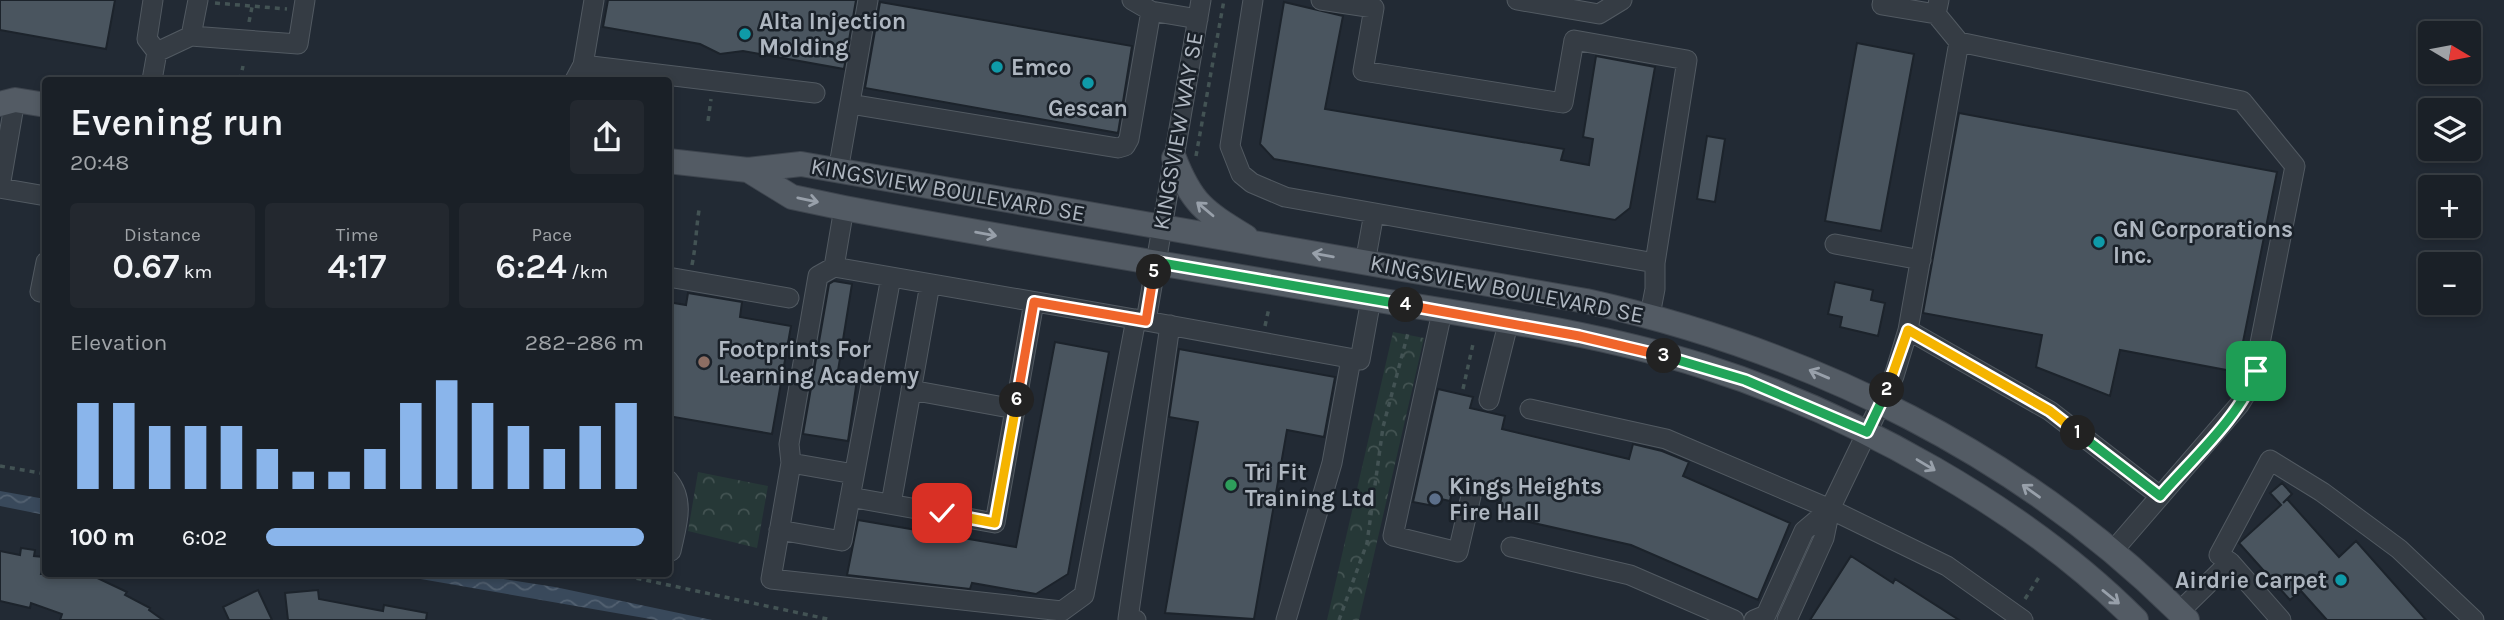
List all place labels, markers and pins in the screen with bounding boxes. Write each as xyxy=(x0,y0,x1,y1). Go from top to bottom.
place label: Alta Injection Molding xyxy=(759,8,906,61)
marker: Alta Injection Molding xyxy=(737,26,753,42)
place label: Emco xyxy=(1011,54,1072,81)
marker: Emco xyxy=(989,59,1005,75)
marker: Gescan xyxy=(1080,75,1096,91)
place label: Gescan xyxy=(1048,95,1128,122)
place label: GN Corporations Inc. xyxy=(2113,216,2293,269)
marker: GN Corporations Inc. xyxy=(2091,234,2107,250)
pin: 5 xyxy=(1136,254,1172,290)
pin: 4 xyxy=(1388,288,1424,322)
place label: Footprints For Learning Academy xyxy=(718,336,920,389)
pin: 3 xyxy=(1646,338,1682,374)
pin xyxy=(2226,341,2286,401)
marker: Footprints For Learning Academy xyxy=(696,354,712,370)
pin: 2 xyxy=(1870,372,1904,408)
pin: 6 xyxy=(1000,382,1034,418)
pin: 1 xyxy=(2060,416,2096,450)
place label: Tri Fit Training Ltd xyxy=(1245,459,1375,512)
place label: Kings Heights Fire Hall xyxy=(1449,473,1602,526)
marker: Tri Fit Training Ltd xyxy=(1223,477,1239,493)
pin xyxy=(912,483,972,543)
marker: Kings Heights Fire Hall xyxy=(1427,491,1443,507)
place label: Airdrie Carpet xyxy=(2175,567,2327,594)
marker: Airdrie Carpet xyxy=(2333,572,2349,588)

